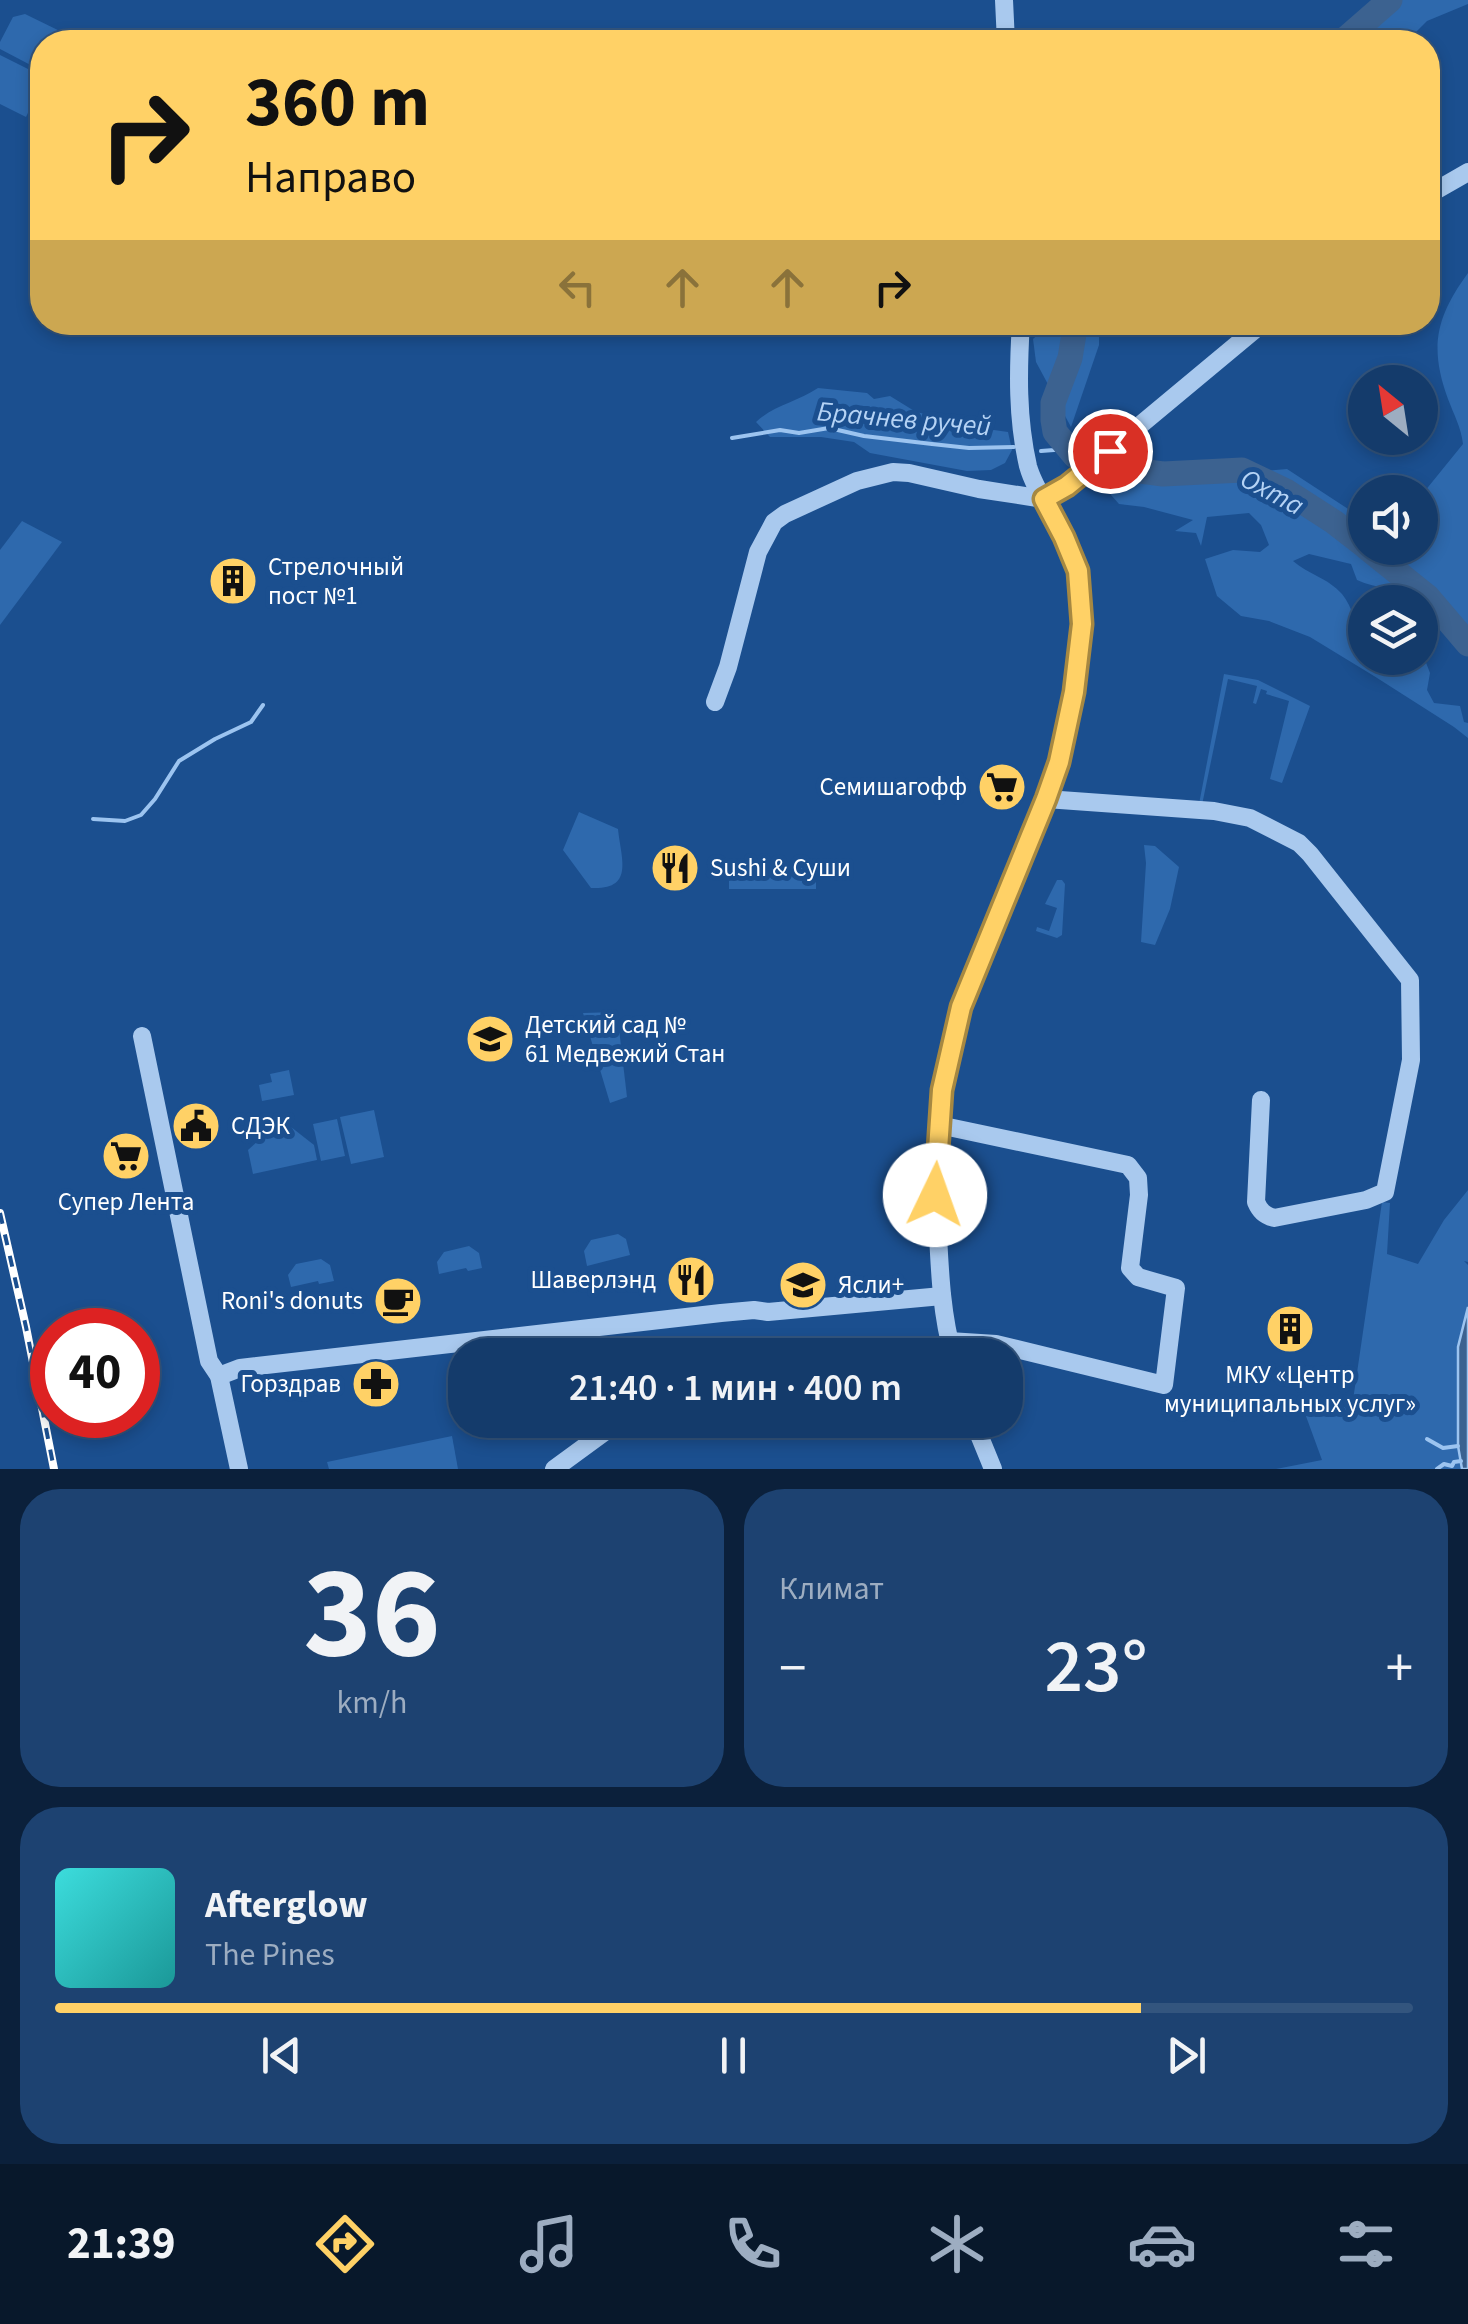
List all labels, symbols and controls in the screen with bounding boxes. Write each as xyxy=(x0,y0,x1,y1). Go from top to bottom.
text: 360 m xyxy=(245,53,430,153)
icon: right xyxy=(80,70,210,200)
text: Направо xyxy=(245,146,416,210)
icon: left xyxy=(550,260,605,315)
icon: ahead xyxy=(655,260,710,315)
icon: ahead xyxy=(760,260,815,315)
icon: right xyxy=(865,260,920,315)
north arrow xyxy=(1348,365,1438,455)
map controls xyxy=(1348,365,1438,675)
water label: Брачнев ручей xyxy=(815,391,993,447)
pin xyxy=(1068,409,1153,494)
icon: arrive xyxy=(1083,424,1138,479)
water label: Охта xyxy=(1233,459,1311,525)
button: sound xyxy=(1348,475,1438,565)
place label: Стрелочный пост №1 xyxy=(268,549,404,614)
building icon: Стрелочный пост №1 xyxy=(207,555,259,607)
button: layers xyxy=(1348,585,1438,675)
supermarket icon: Семишагофф xyxy=(976,761,1028,813)
place label: Семишагофф xyxy=(820,769,967,805)
restaurant icon: Sushi & Суши xyxy=(649,842,701,894)
place label: Sushi & Суши xyxy=(710,850,851,886)
place label: Детский сад № 61 Медвежий Стан xyxy=(525,1007,725,1072)
school or university icon: Детский сад № 61 Медвежий Стан xyxy=(464,1013,516,1065)
public building icon: СДЭК xyxy=(170,1100,222,1152)
place label: СДЭК xyxy=(231,1108,291,1144)
supermarket icon: Супер Лента xyxy=(100,1130,152,1182)
position arrow xyxy=(883,1143,987,1247)
place label: Супер Лента xyxy=(58,1184,194,1220)
restaurant icon: Шаверлэнд xyxy=(665,1254,717,1306)
school or university icon: Ясли+ xyxy=(777,1259,829,1311)
place label: Шаверлэнд xyxy=(530,1262,656,1298)
place label: Ясли+ xyxy=(838,1267,904,1303)
cafe icon: Roni's donuts xyxy=(372,1275,424,1327)
place label: Roni's donuts xyxy=(221,1283,363,1319)
building icon: МКУ «Центр муниципальных услуг» xyxy=(1264,1303,1316,1355)
speed limit sign: 40 xyxy=(30,1308,160,1438)
place label: МКУ «Центр муниципальных услуг» xyxy=(1164,1357,1416,1422)
pharmacy icon: Горздрав xyxy=(350,1358,402,1410)
text: 21:40 · 1 мин · 400 m xyxy=(569,1361,902,1415)
place label: Горздрав xyxy=(240,1366,341,1402)
text: 36 xyxy=(303,1522,441,1707)
text: Климат xyxy=(779,1566,884,1612)
text: 23° xyxy=(1044,1614,1148,1721)
text: − xyxy=(779,1630,806,1708)
text: + xyxy=(1386,1630,1413,1708)
text: km/h xyxy=(337,1680,407,1726)
text: Afterglow xyxy=(205,1878,368,1932)
text: The Pines xyxy=(205,1932,335,1978)
icon: previous xyxy=(254,2028,309,2083)
icon: pause xyxy=(706,2028,761,2083)
icon: next xyxy=(1159,2028,1214,2083)
icon: directions xyxy=(310,2209,380,2279)
icon: music xyxy=(514,2209,584,2279)
icon: phone xyxy=(718,2209,788,2279)
icon: climate xyxy=(922,2209,992,2279)
icon: car xyxy=(1127,2209,1197,2279)
icon: filters xyxy=(1331,2209,1401,2279)
text: 21:39 xyxy=(67,2212,176,2276)

